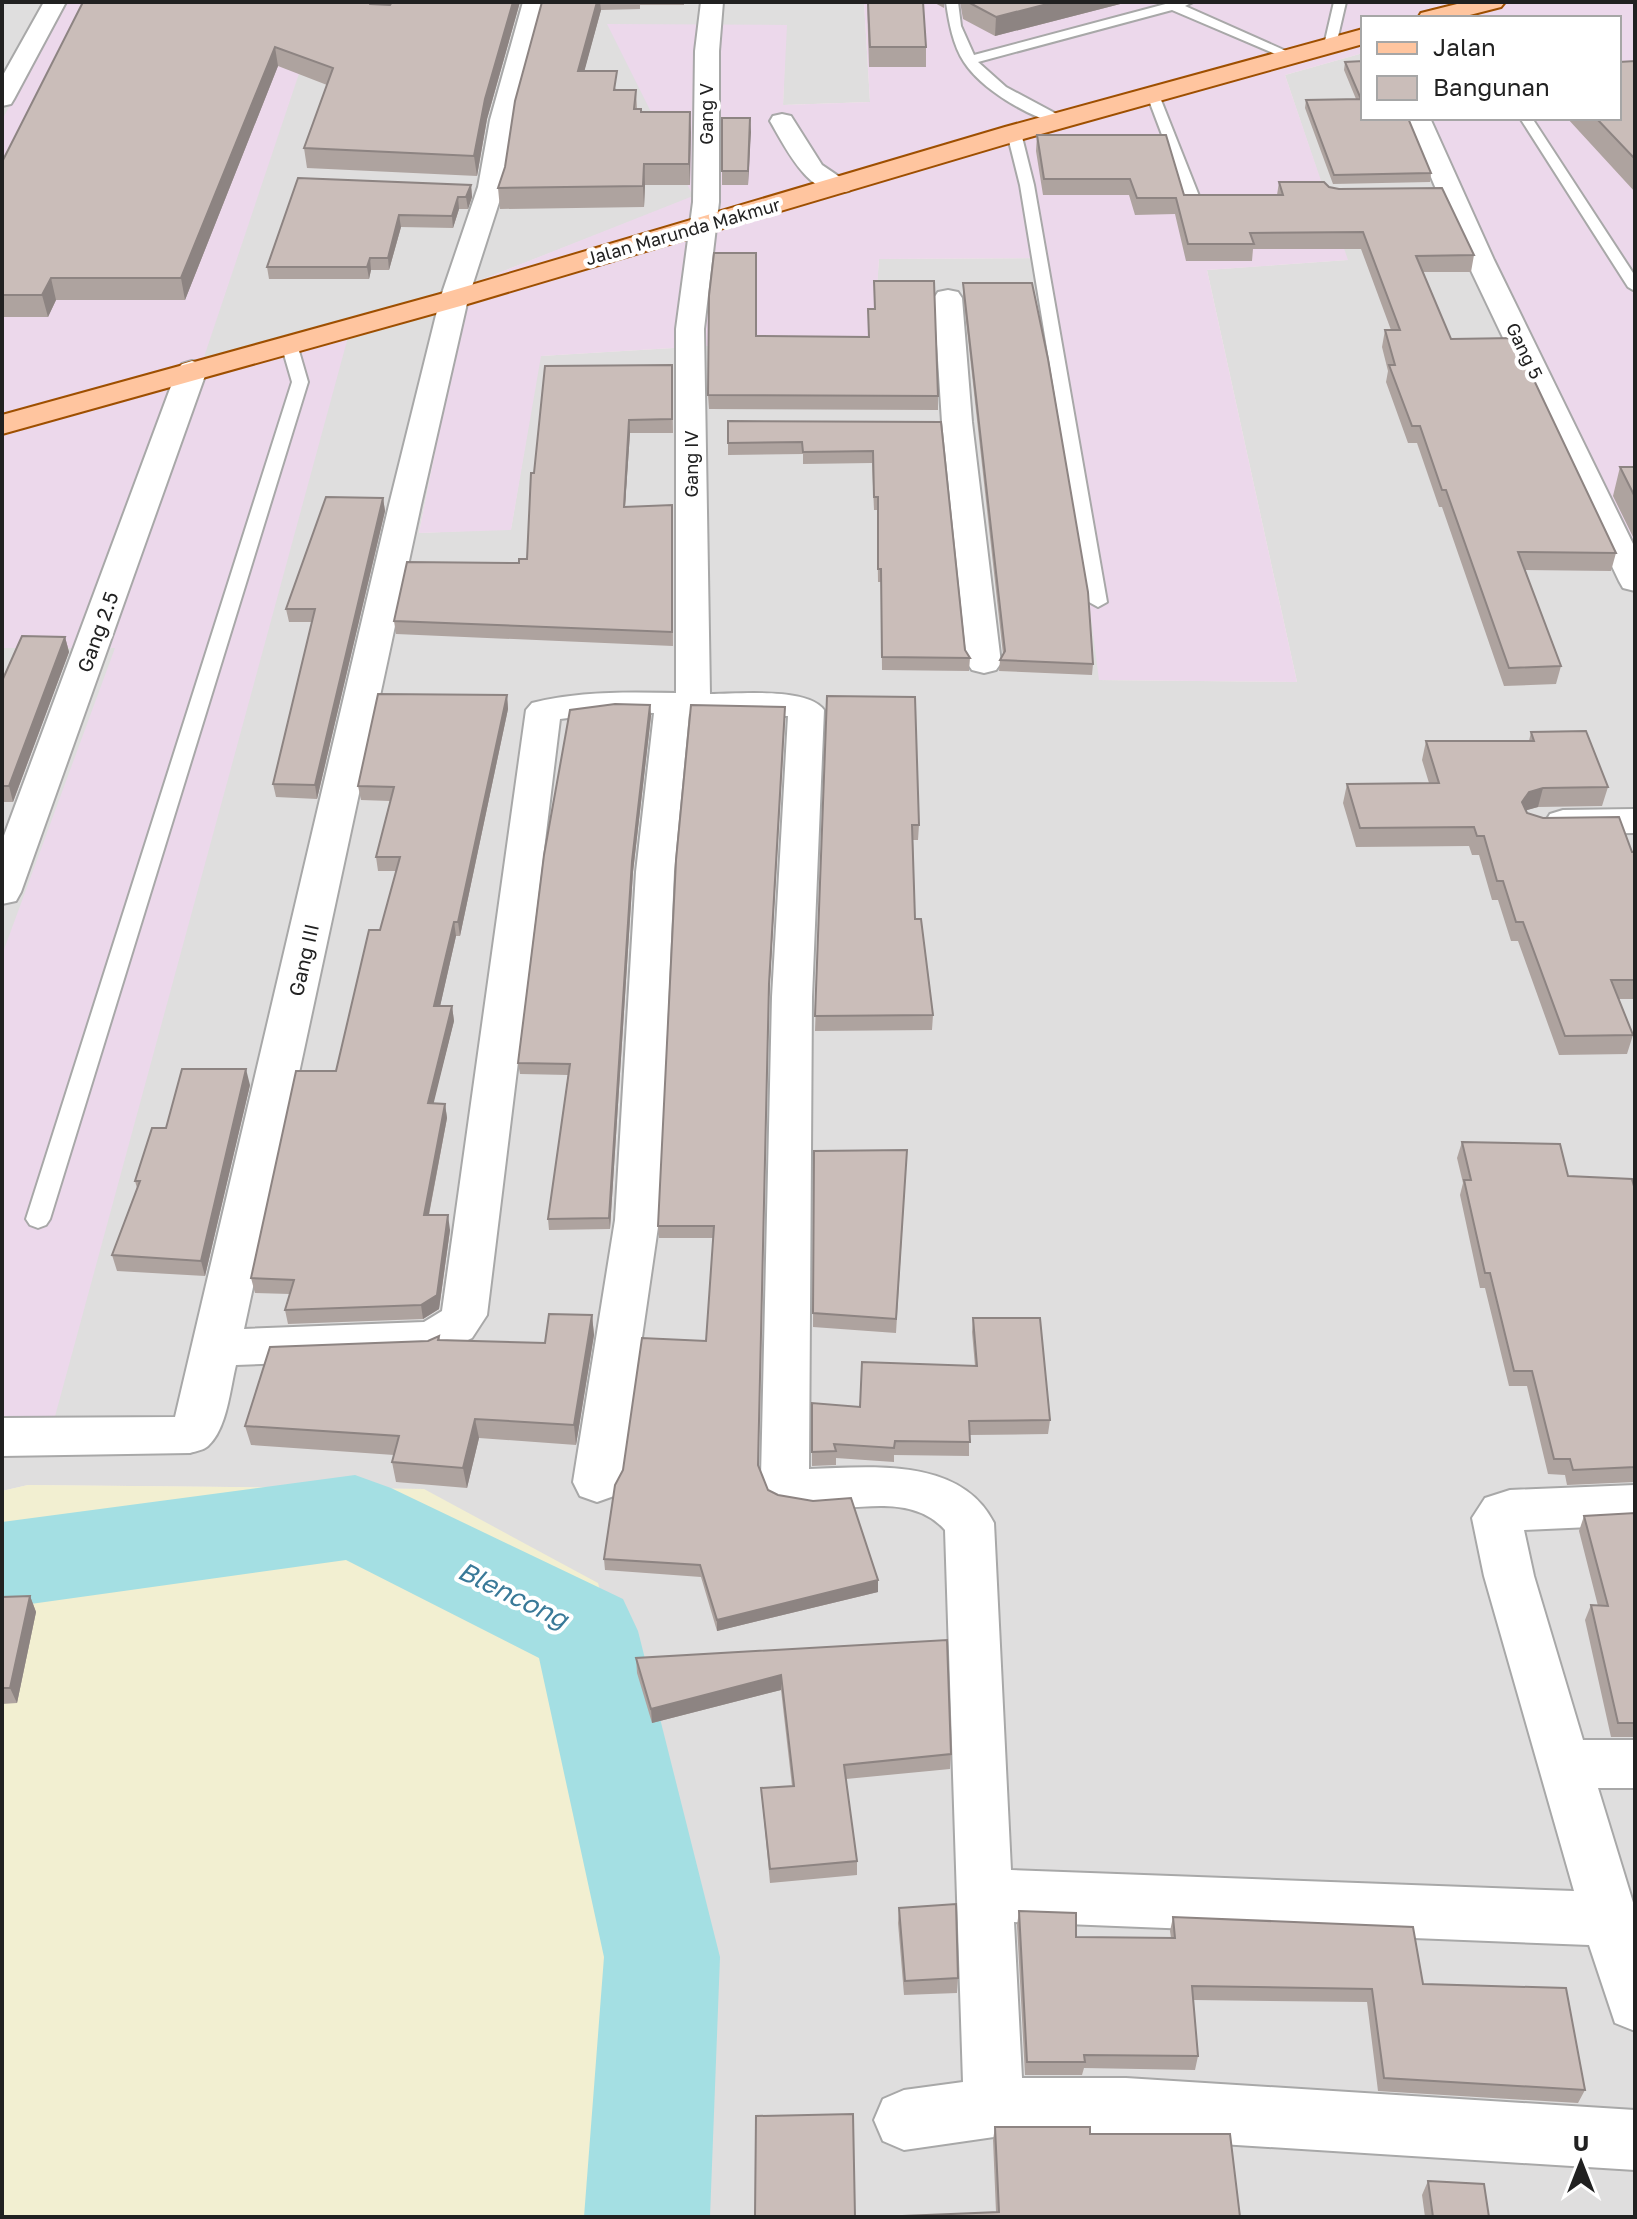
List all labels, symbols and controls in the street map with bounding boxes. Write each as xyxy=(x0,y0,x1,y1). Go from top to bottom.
legend xyxy=(1361,16,1621,120)
text: Jalan xyxy=(1433,32,1496,61)
text: Bangunan xyxy=(1433,72,1550,101)
street label: Gang V xyxy=(695,83,717,145)
street label: Jalan Marunda Makmur xyxy=(583,193,783,269)
street label: Gang 5 xyxy=(1502,319,1548,382)
street label: Gang IV xyxy=(680,430,702,498)
street label: Gang 2.5 xyxy=(71,588,123,675)
street label: Gang III xyxy=(283,921,323,998)
water label: Blencong xyxy=(453,1555,575,1635)
north arrow xyxy=(1541,2123,1621,2203)
text: U xyxy=(1573,2129,1589,2156)

